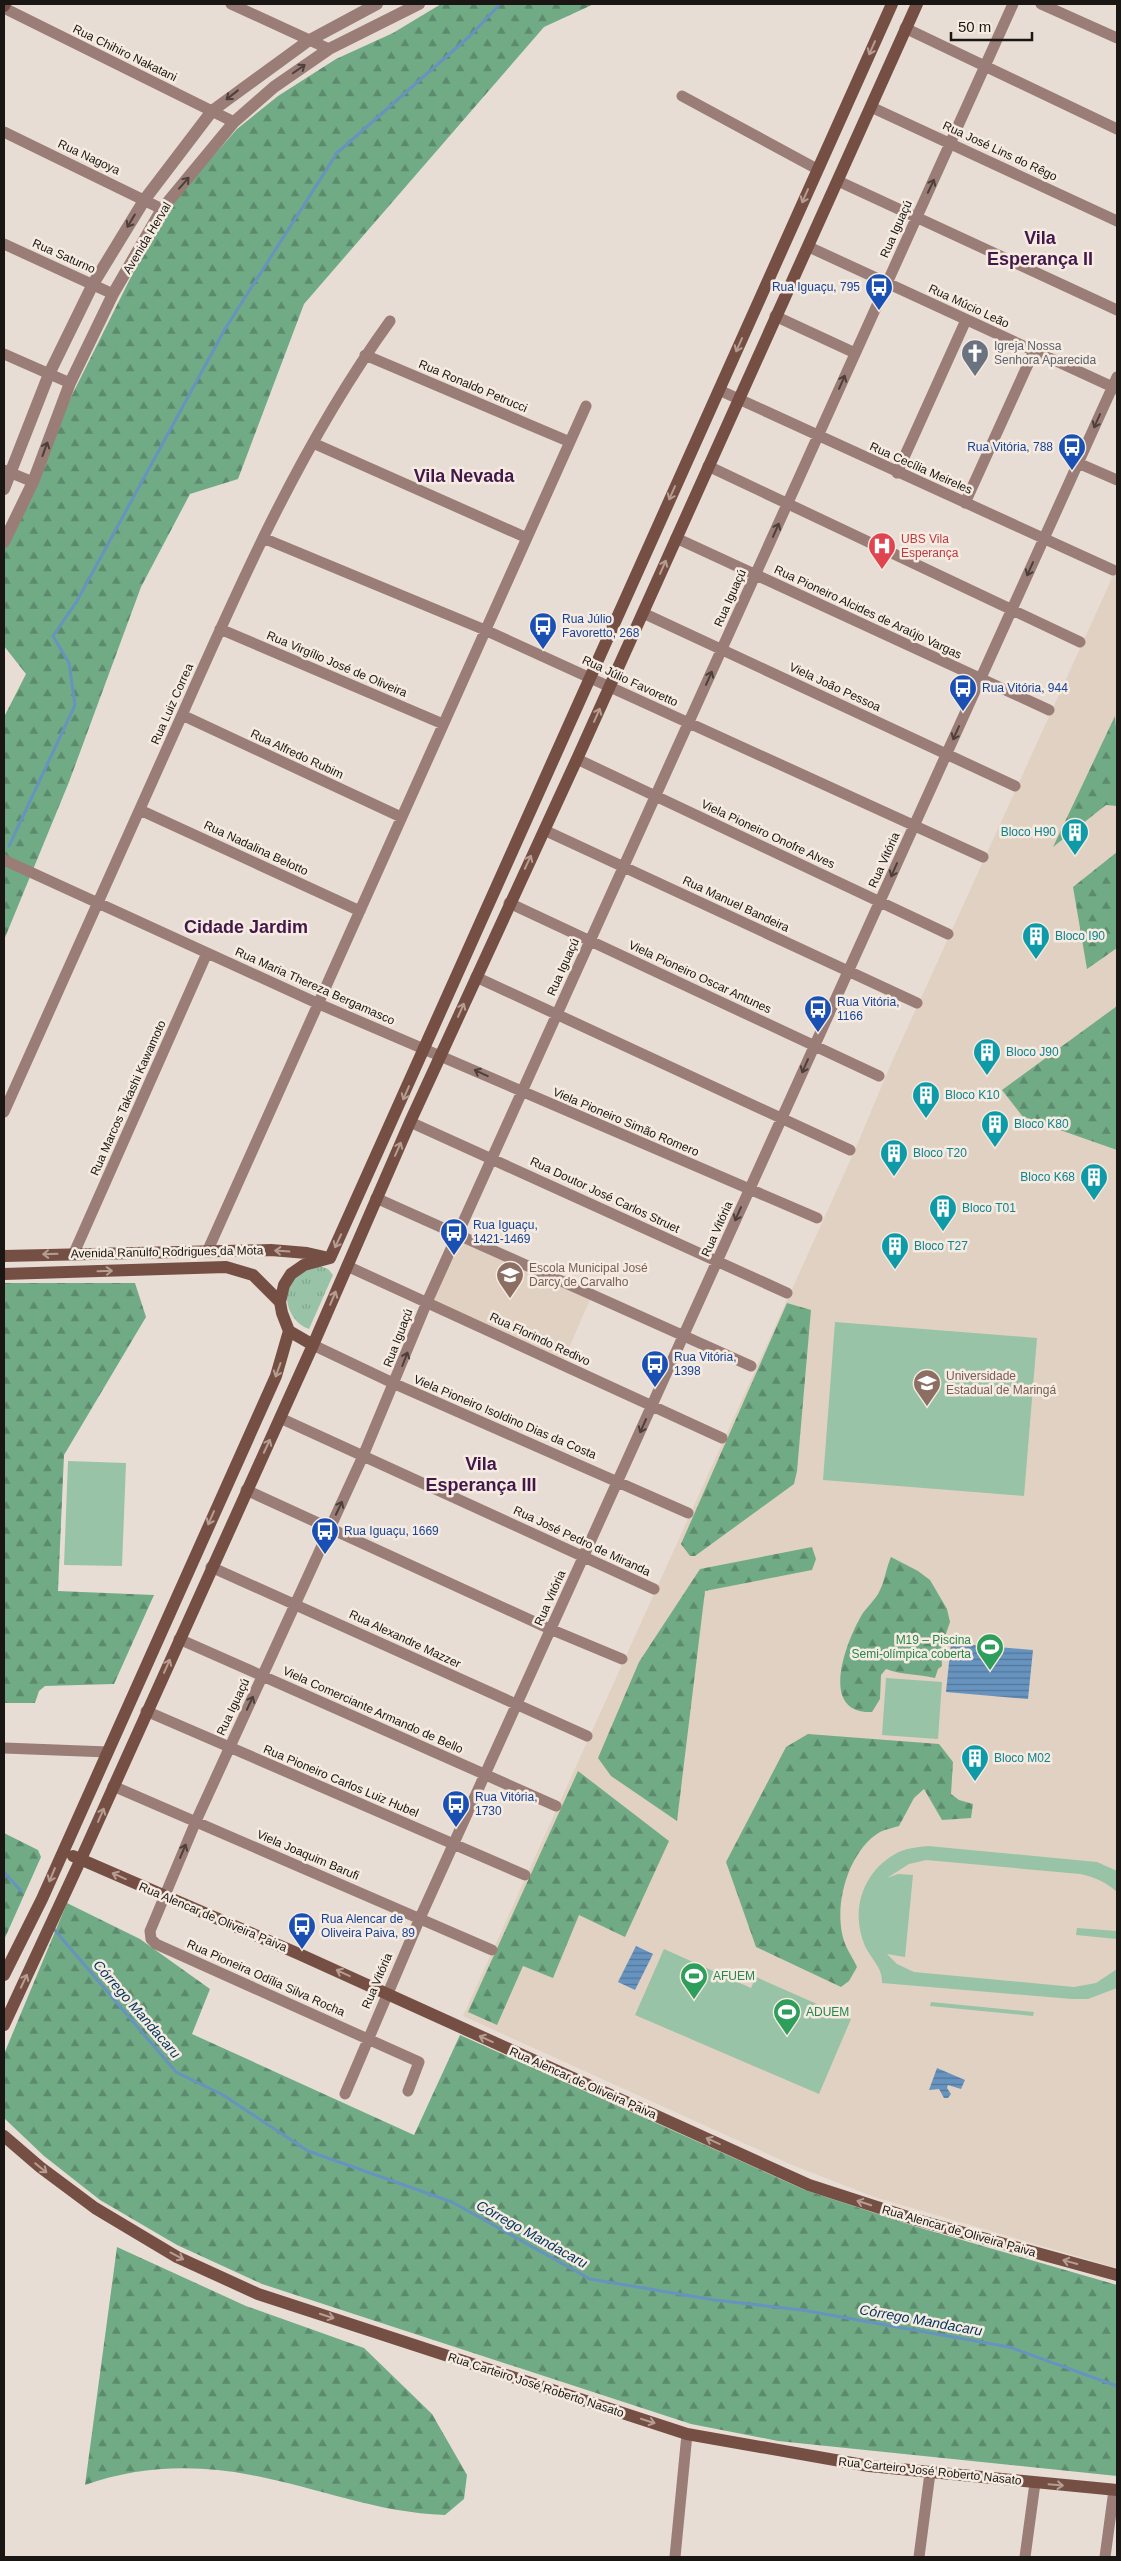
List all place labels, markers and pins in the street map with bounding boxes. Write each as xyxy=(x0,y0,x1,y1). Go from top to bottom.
bus stop icon: Rua Iguaçu, 795 xyxy=(864,272,894,311)
place label: Rua Iguaçu, 795 xyxy=(772,280,860,294)
church icon: Igreja Nossa Senhora Aparecida xyxy=(960,338,990,377)
place label: Igreja Nossa Senhora Aparecida xyxy=(994,339,1096,367)
bus stop icon: Rua Vitória, 788 xyxy=(1057,432,1087,471)
place label: Rua Vitória, 788 xyxy=(967,440,1053,454)
hospital icon: UBS Vila Esperança xyxy=(867,531,897,570)
place label: UBS Vila Esperança xyxy=(901,532,959,560)
bus stop icon: Rua Júlio Favoretto, 268 xyxy=(528,611,558,650)
place label: Rua Júlio Favoretto, 268 xyxy=(562,612,640,640)
bus stop icon: Rua Vitória, 944 xyxy=(948,673,978,712)
place label: Rua Vitória, 944 xyxy=(982,681,1068,695)
building icon: Bloco H90 xyxy=(1060,817,1090,856)
place label: Bloco H90 xyxy=(1001,825,1056,839)
building icon: Bloco I90 xyxy=(1021,921,1051,960)
place label: Bloco I90 xyxy=(1055,929,1105,943)
bus stop icon: Rua Vitória, 1166 xyxy=(803,994,833,1033)
place label: Rua Vitória, 1166 xyxy=(837,995,899,1023)
building icon: Bloco J90 xyxy=(972,1037,1002,1076)
place label: Bloco J90 xyxy=(1006,1045,1059,1059)
building icon: Bloco K10 xyxy=(911,1080,941,1119)
place label: Bloco K10 xyxy=(945,1088,1000,1102)
building icon: Bloco K80 xyxy=(980,1109,1010,1148)
place label: Bloco K80 xyxy=(1014,1117,1069,1131)
building icon: Bloco T20 xyxy=(879,1138,909,1177)
place label: Bloco T20 xyxy=(913,1146,967,1160)
building icon: Bloco K68 xyxy=(1079,1162,1109,1201)
place label: Bloco K68 xyxy=(1020,1170,1075,1184)
building icon: Bloco T01 xyxy=(928,1193,958,1232)
place label: Bloco T01 xyxy=(962,1201,1016,1215)
bus stop icon: Rua Iguaçu, 1421-1469 xyxy=(439,1217,469,1256)
place label: Rua Iguaçu, 1421-1469 xyxy=(473,1218,538,1246)
building icon: Bloco T27 xyxy=(880,1231,910,1270)
place label: Bloco T27 xyxy=(914,1239,968,1253)
school or university icon: Escola Municipal José Darcy de Carvalho xyxy=(495,1260,525,1299)
place label: Escola Municipal José Darcy de Carvalho xyxy=(529,1261,648,1289)
bus stop icon: Rua Vitória, 1398 xyxy=(640,1349,670,1388)
place label: Rua Vitória, 1398 xyxy=(674,1350,736,1378)
school or university icon: Universidade Estadual de Maringá xyxy=(912,1368,942,1407)
place label: Universidade Estadual de Maringá xyxy=(946,1369,1056,1397)
bus stop icon: Rua Iguaçu, 1669 xyxy=(310,1516,340,1555)
place label: Rua Iguaçu, 1669 xyxy=(344,1524,439,1538)
sports icon: M19 – Piscina Semi-olímpica coberta xyxy=(975,1632,1005,1671)
place label: M19 – Piscina Semi-olímpica coberta xyxy=(852,1633,971,1661)
building icon: Bloco M02 xyxy=(960,1743,990,1782)
place label: Bloco M02 xyxy=(994,1751,1051,1765)
bus stop icon: Rua Vitória, 1730 xyxy=(441,1789,471,1828)
place label: Rua Vitória, 1730 xyxy=(475,1790,537,1818)
bus stop icon: Rua Alencar de Oliveira Paiva, 89 xyxy=(287,1911,317,1950)
place label: Rua Alencar de Oliveira Paiva, 89 xyxy=(321,1912,415,1940)
sports icon: AFUEM xyxy=(679,1961,709,2000)
place label: AFUEM xyxy=(713,1969,755,1983)
sports icon: ADUEM xyxy=(772,1997,802,2036)
place label: ADUEM xyxy=(806,2005,849,2019)

